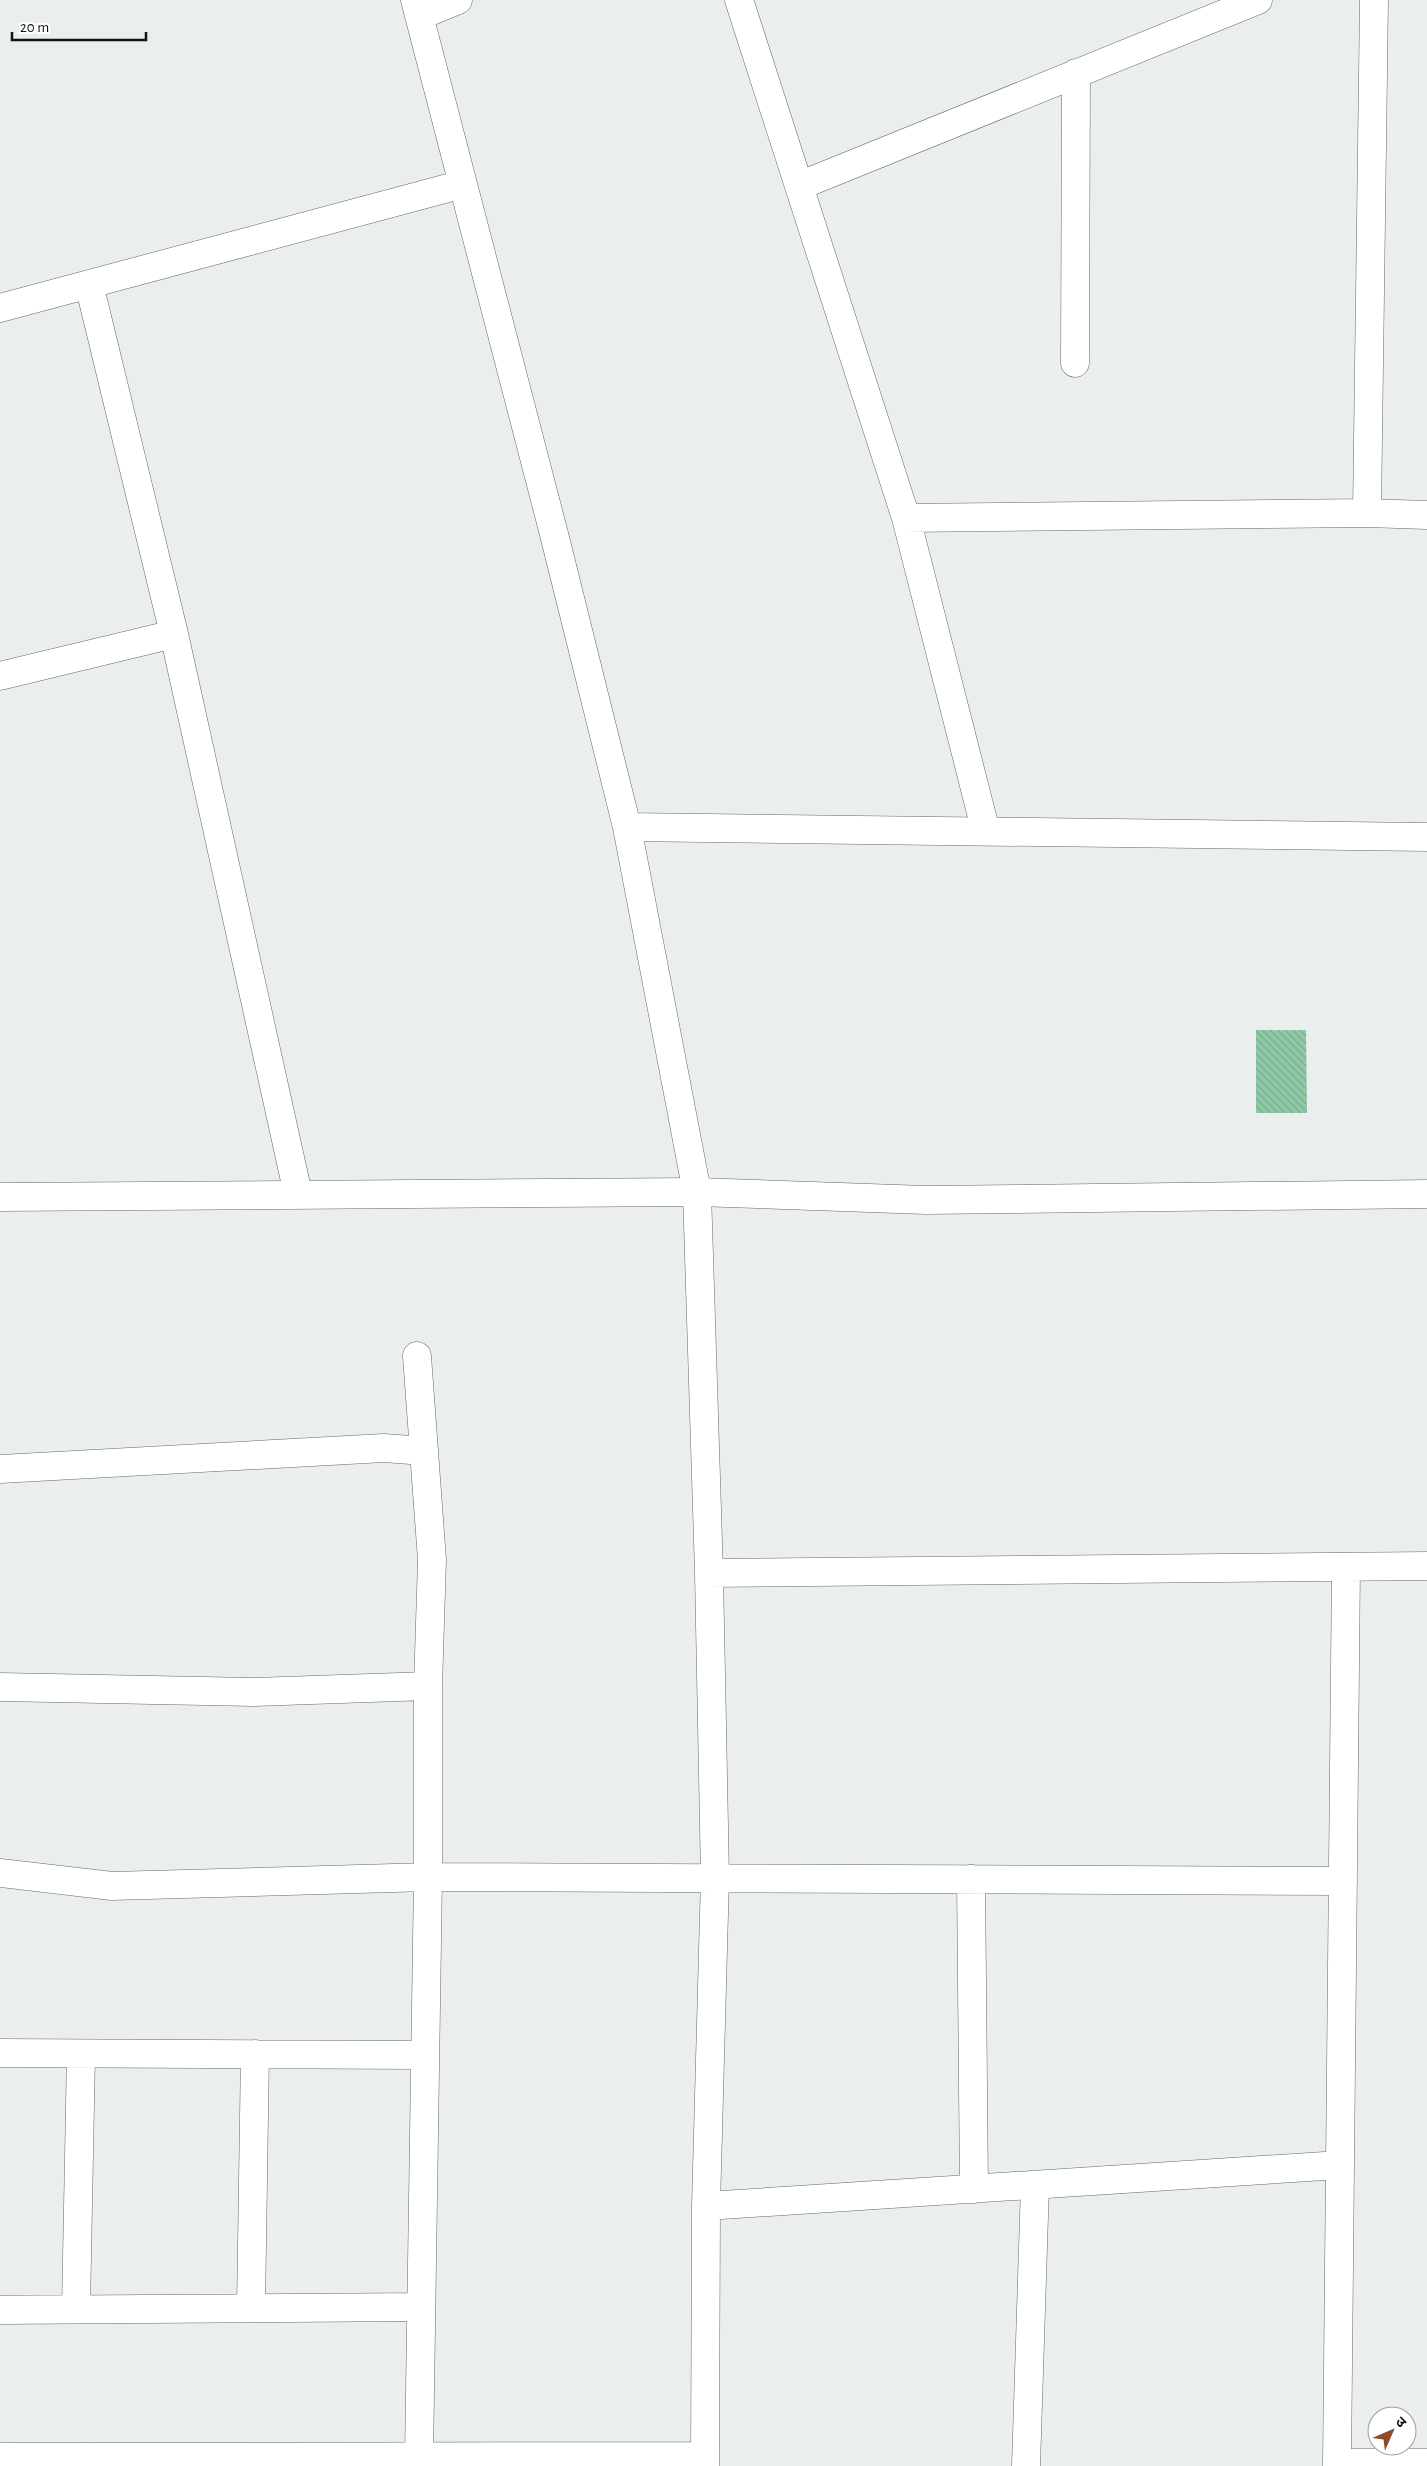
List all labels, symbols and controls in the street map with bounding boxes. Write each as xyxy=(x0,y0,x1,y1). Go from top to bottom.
scale bar xyxy=(12,10,146,42)
text: 20 m xyxy=(20,20,49,35)
north arrow xyxy=(1367,2406,1417,2456)
text: उ xyxy=(1393,2415,1409,2431)

